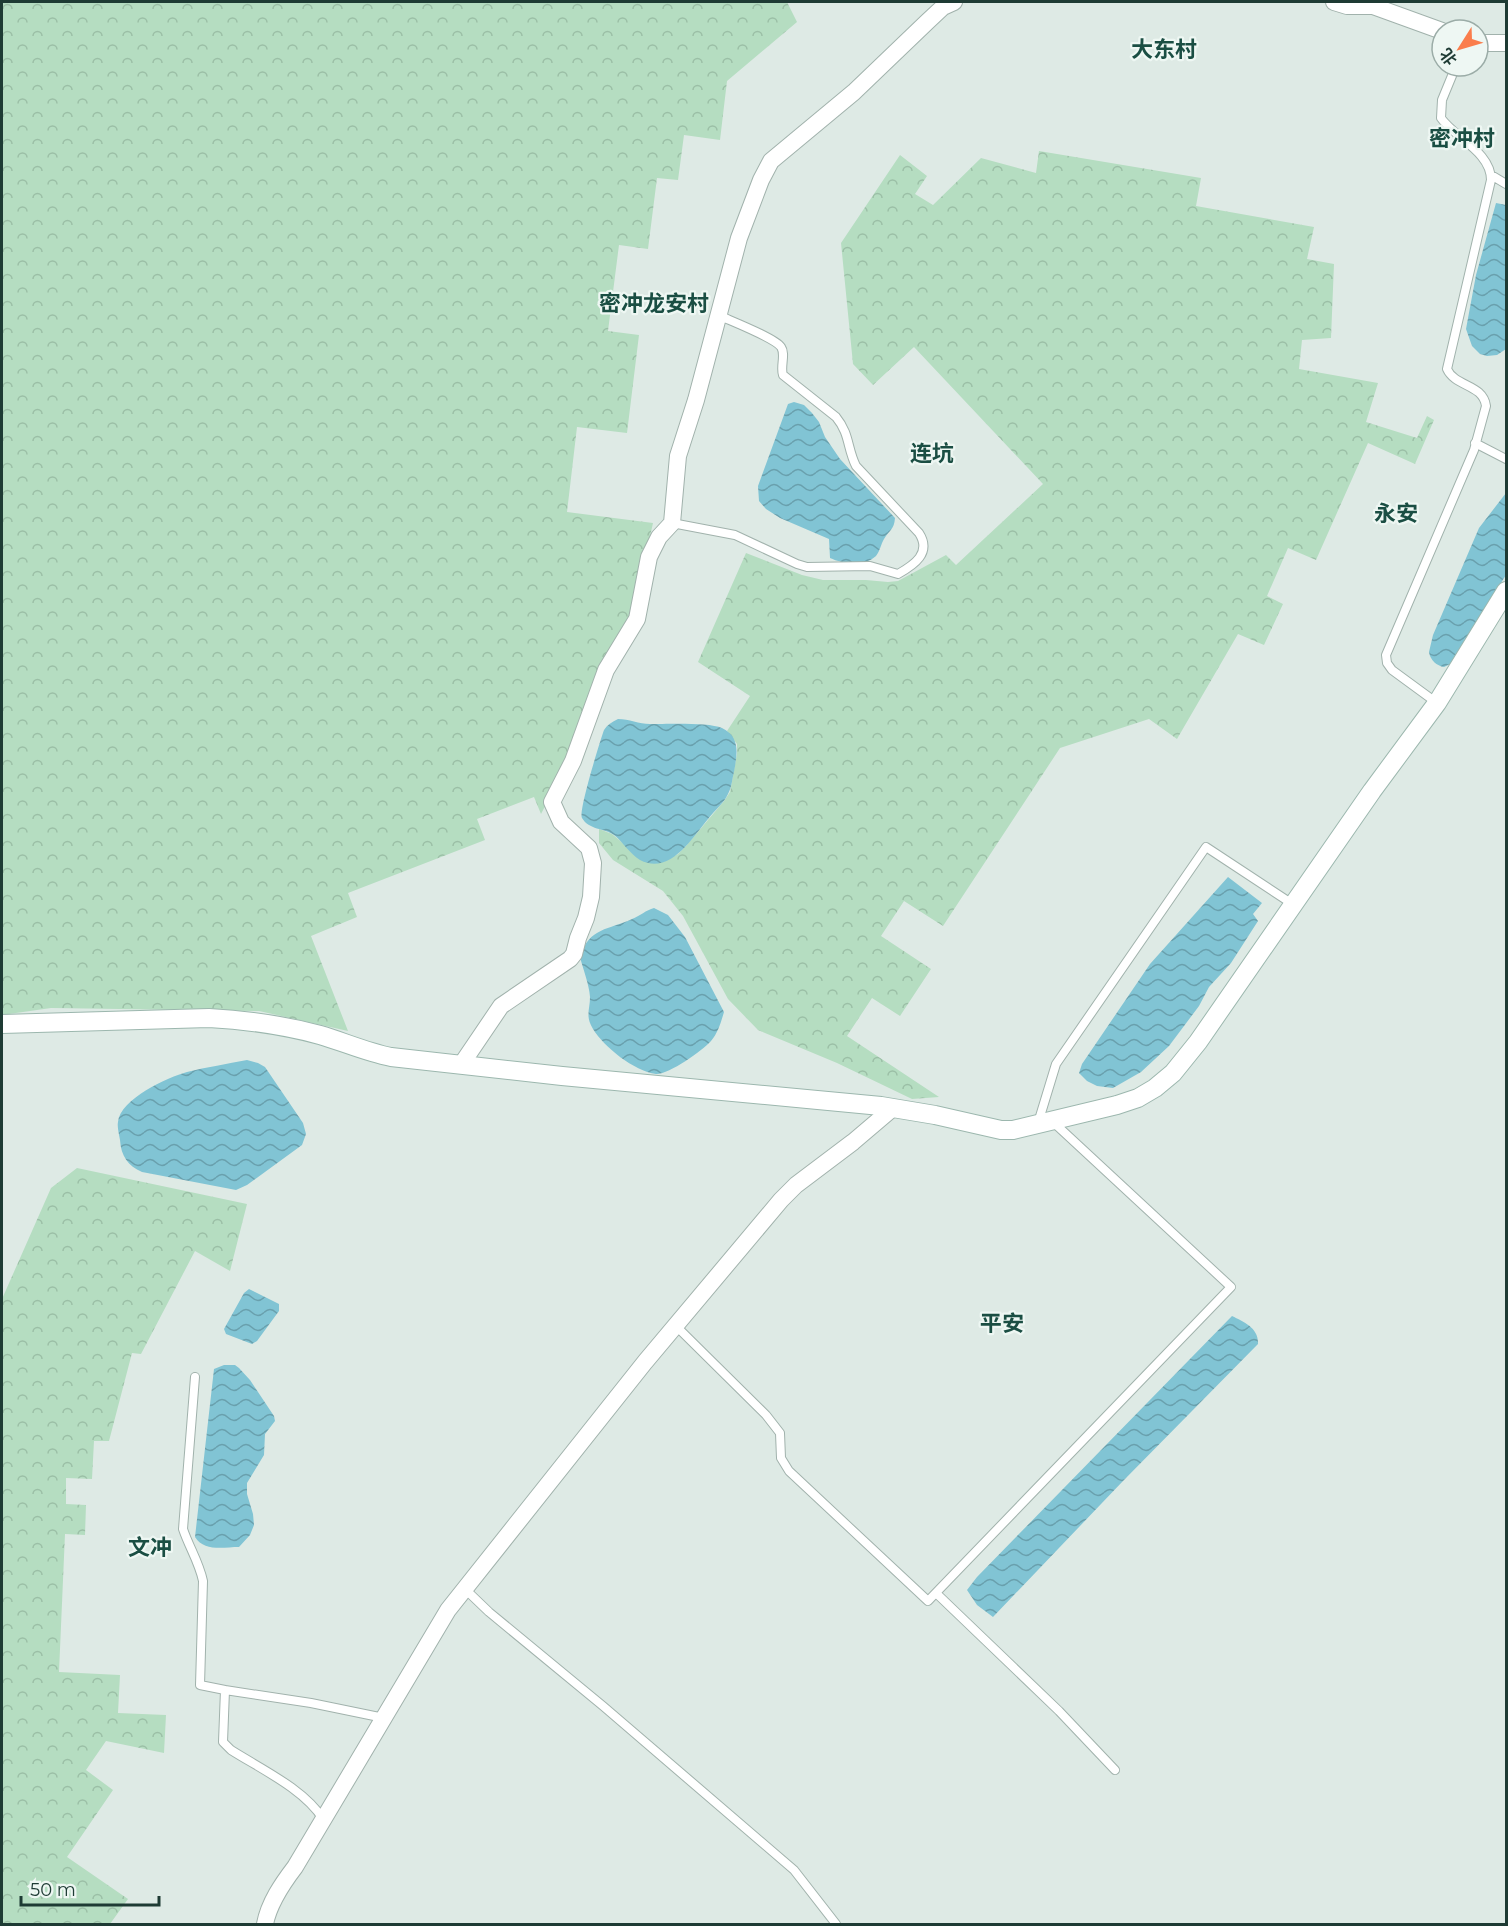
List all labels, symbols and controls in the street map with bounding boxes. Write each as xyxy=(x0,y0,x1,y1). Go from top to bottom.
north arrow xyxy=(1430,18,1490,78)
district label: 大东村 xyxy=(1131,36,1197,63)
text: 北 xyxy=(1436,45,1461,69)
district label: 密冲村 xyxy=(1429,125,1495,152)
district label: 密冲龙安村 xyxy=(599,290,709,317)
district label: 连坑 xyxy=(910,440,954,467)
district label: 永安 xyxy=(1374,500,1418,527)
district label: 平安 xyxy=(980,1310,1024,1337)
district label: 文冲 xyxy=(128,1534,172,1561)
scale bar xyxy=(21,1869,159,1907)
text: 50 m xyxy=(30,1879,76,1901)

